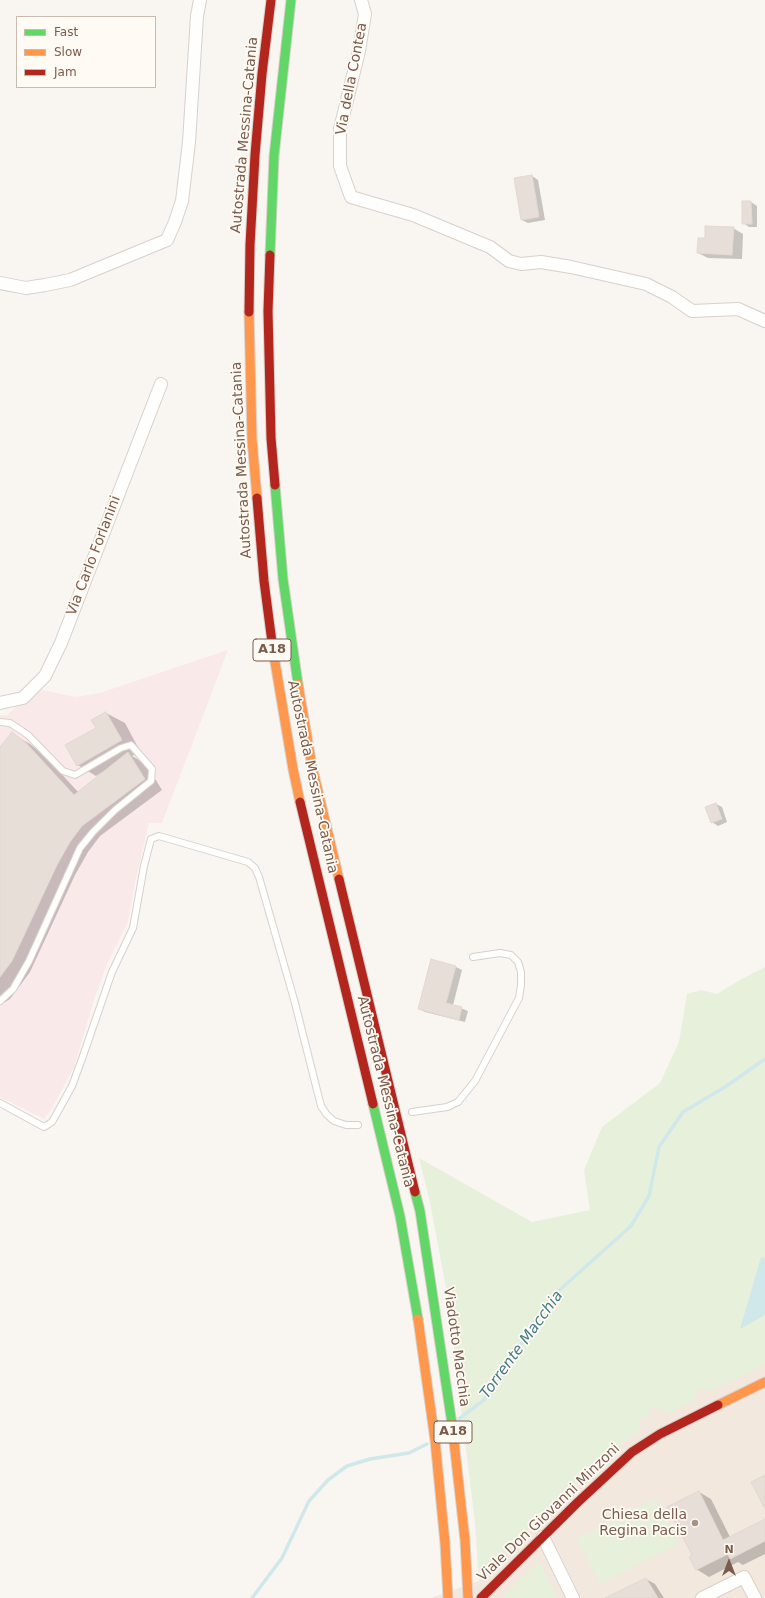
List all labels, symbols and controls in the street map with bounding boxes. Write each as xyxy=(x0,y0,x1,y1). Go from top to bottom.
legend xyxy=(16,16,156,88)
street label: Via della Contea xyxy=(333,21,371,137)
text: Fast xyxy=(54,25,78,39)
street label: Autostrada Messina-Catania xyxy=(228,36,262,234)
text: Slow xyxy=(54,45,82,59)
text: Jam xyxy=(54,65,77,79)
street label: Autostrada Messina-Catania xyxy=(228,361,256,559)
street label: Via Carlo Forlanini xyxy=(63,494,125,618)
road number: A18 xyxy=(253,639,291,661)
street label: Autostrada Messina-Catania xyxy=(283,679,341,875)
street label: Autostrada Messina-Catania xyxy=(353,994,417,1190)
street label: Viadotto Macchia xyxy=(439,1286,473,1408)
water label: Torrente Macchia xyxy=(477,1288,567,1402)
road number: A18 xyxy=(434,1421,472,1443)
street label: Viale Don Giovanni Minzoni xyxy=(474,1441,624,1585)
place label: Chiesa della Regina Pacis xyxy=(599,1507,687,1540)
marker: Chiesa della Regina Pacis xyxy=(690,1518,700,1528)
north arrow xyxy=(709,1542,749,1582)
text: N xyxy=(724,1543,734,1556)

